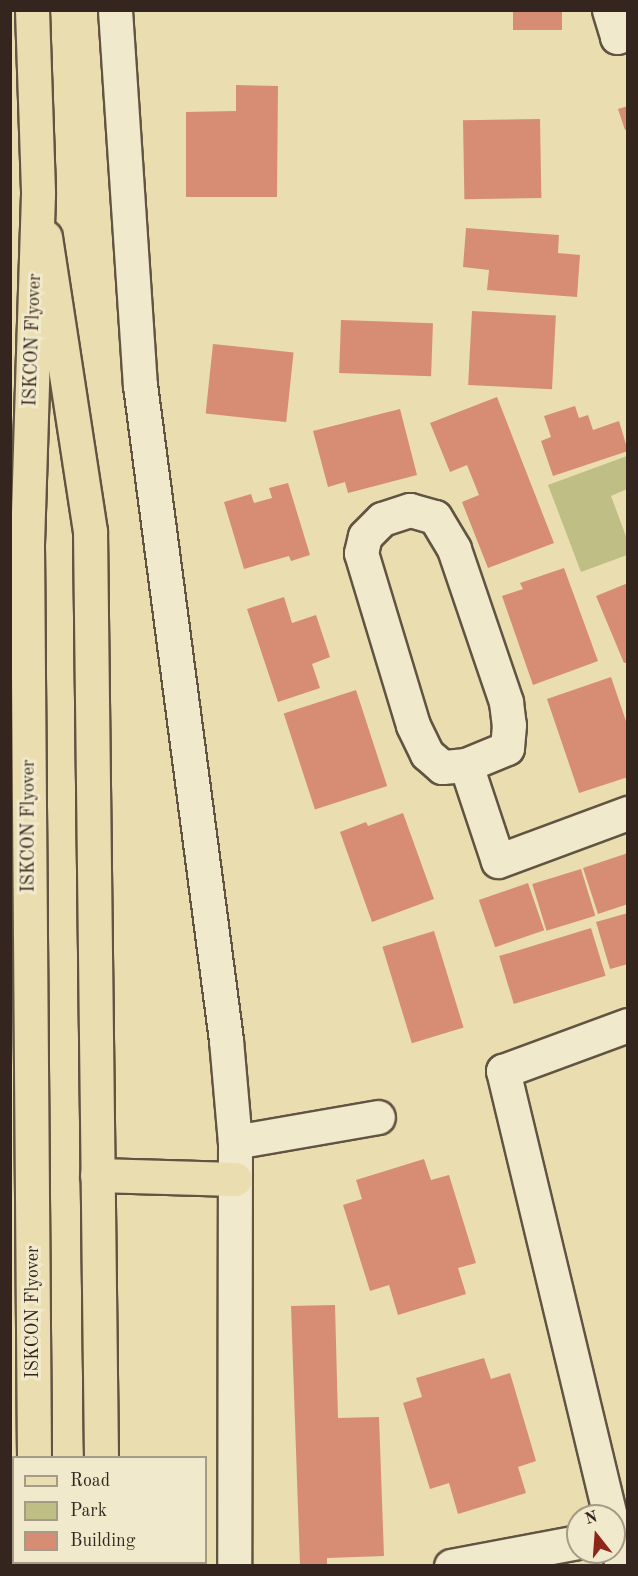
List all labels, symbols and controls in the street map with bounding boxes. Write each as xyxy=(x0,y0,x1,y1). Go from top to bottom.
street label: ISKCON Flyover xyxy=(20,273,46,407)
street label: ISKCON Flyover xyxy=(18,760,40,892)
street label: ISKCON Flyover xyxy=(22,1246,44,1378)
legend xyxy=(12,1456,207,1564)
text: Road xyxy=(70,1472,110,1490)
text: Park xyxy=(70,1502,107,1520)
north arrow xyxy=(566,1504,626,1564)
text: N xyxy=(583,1509,600,1528)
text: Building xyxy=(70,1532,135,1550)

